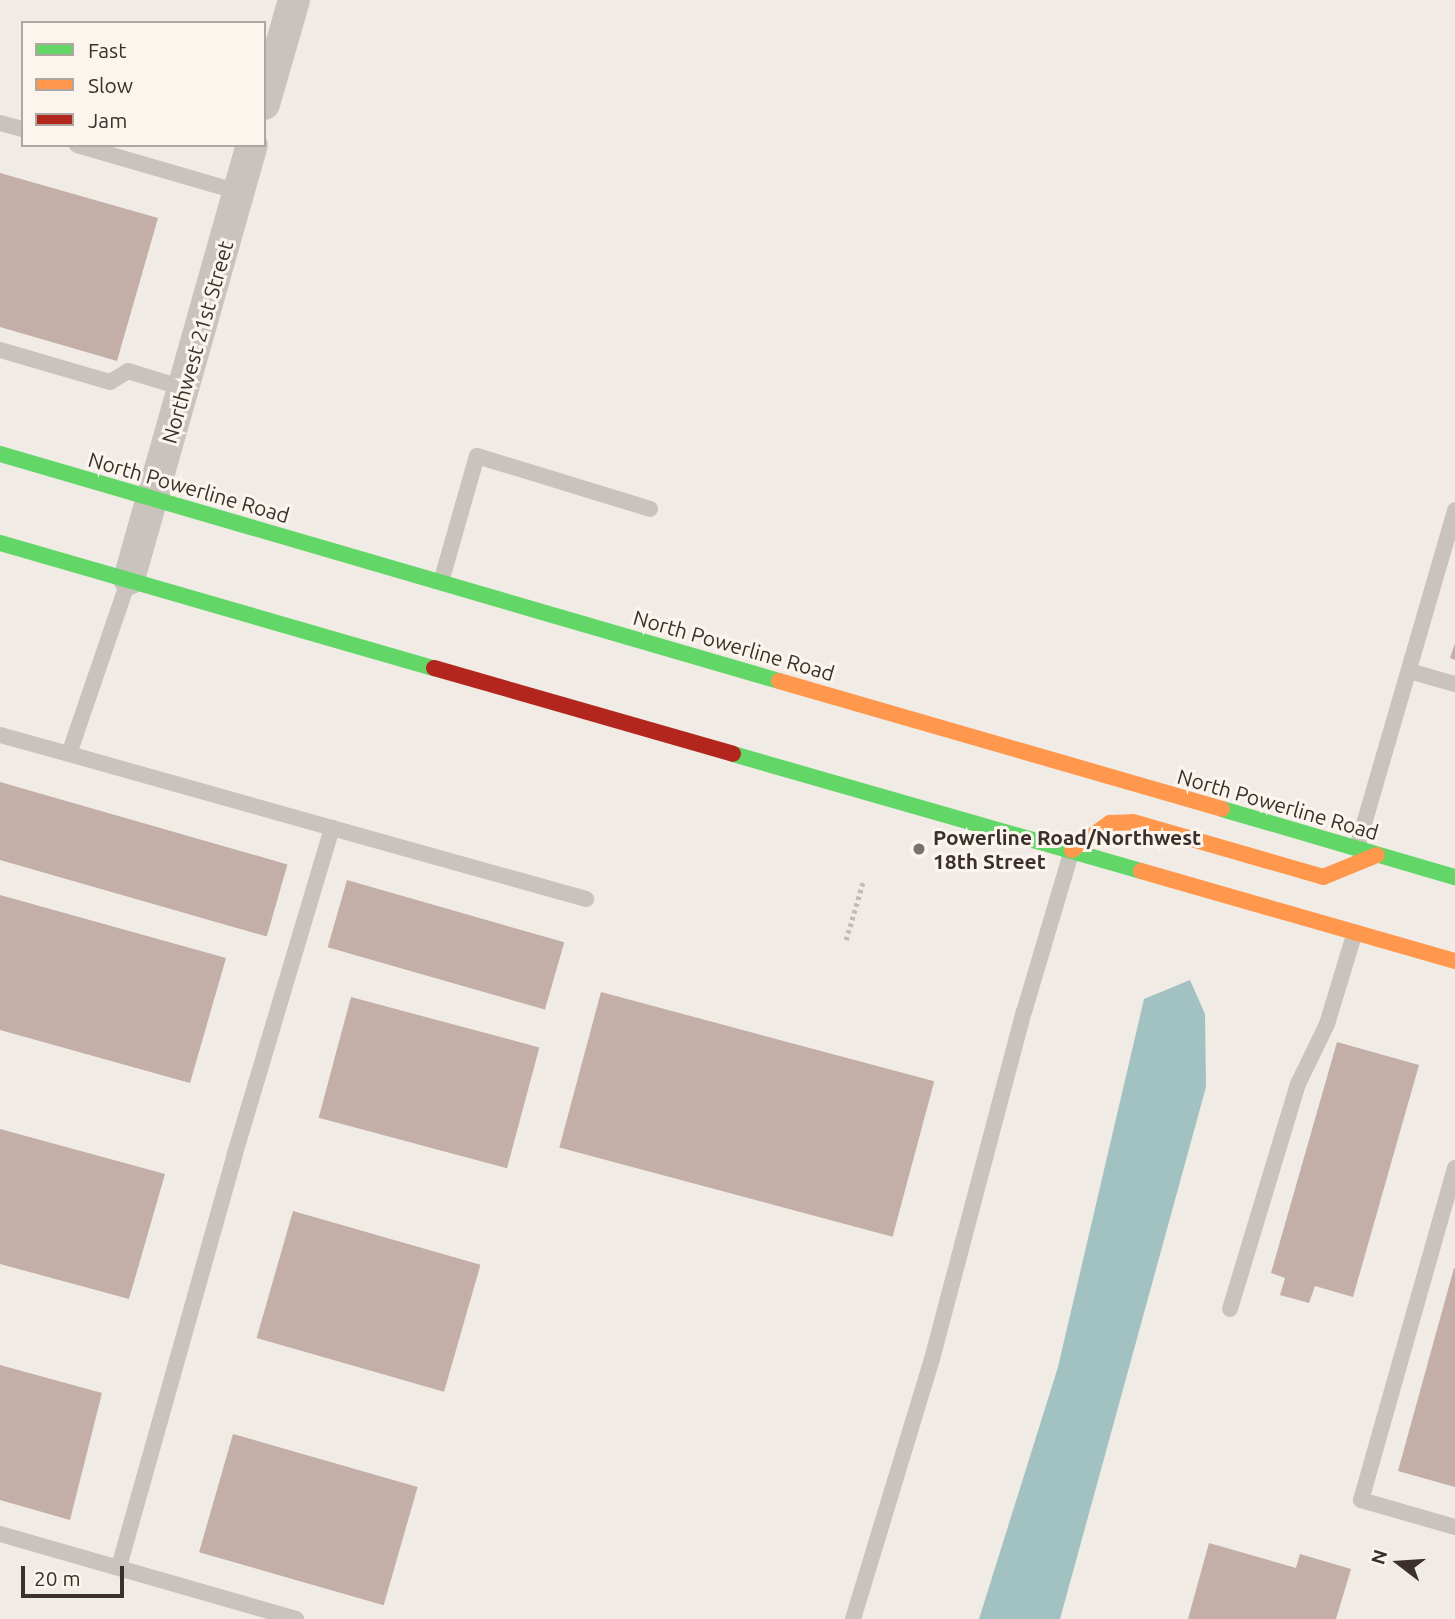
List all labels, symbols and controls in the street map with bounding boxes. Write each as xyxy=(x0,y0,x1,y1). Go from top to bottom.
legend xyxy=(21,21,266,147)
text: Fast xyxy=(88,38,126,62)
text: Slow xyxy=(88,73,133,97)
text: Jam xyxy=(88,108,127,132)
street label: Northwest 21st Street xyxy=(156,238,238,446)
street label: North Powerline Road xyxy=(86,446,292,528)
street label: North Powerline Road xyxy=(631,604,837,686)
street label: North Powerline Road xyxy=(1175,763,1381,845)
place label: Powerline Road/Northwest 18th Street xyxy=(933,824,1201,874)
marker: Powerline Road/Northwest 18th Street xyxy=(911,841,927,857)
north arrow xyxy=(1364,1528,1434,1598)
text: N xyxy=(1366,1547,1392,1567)
scale bar xyxy=(24,1552,128,1596)
text: 20 m xyxy=(34,1566,81,1590)

